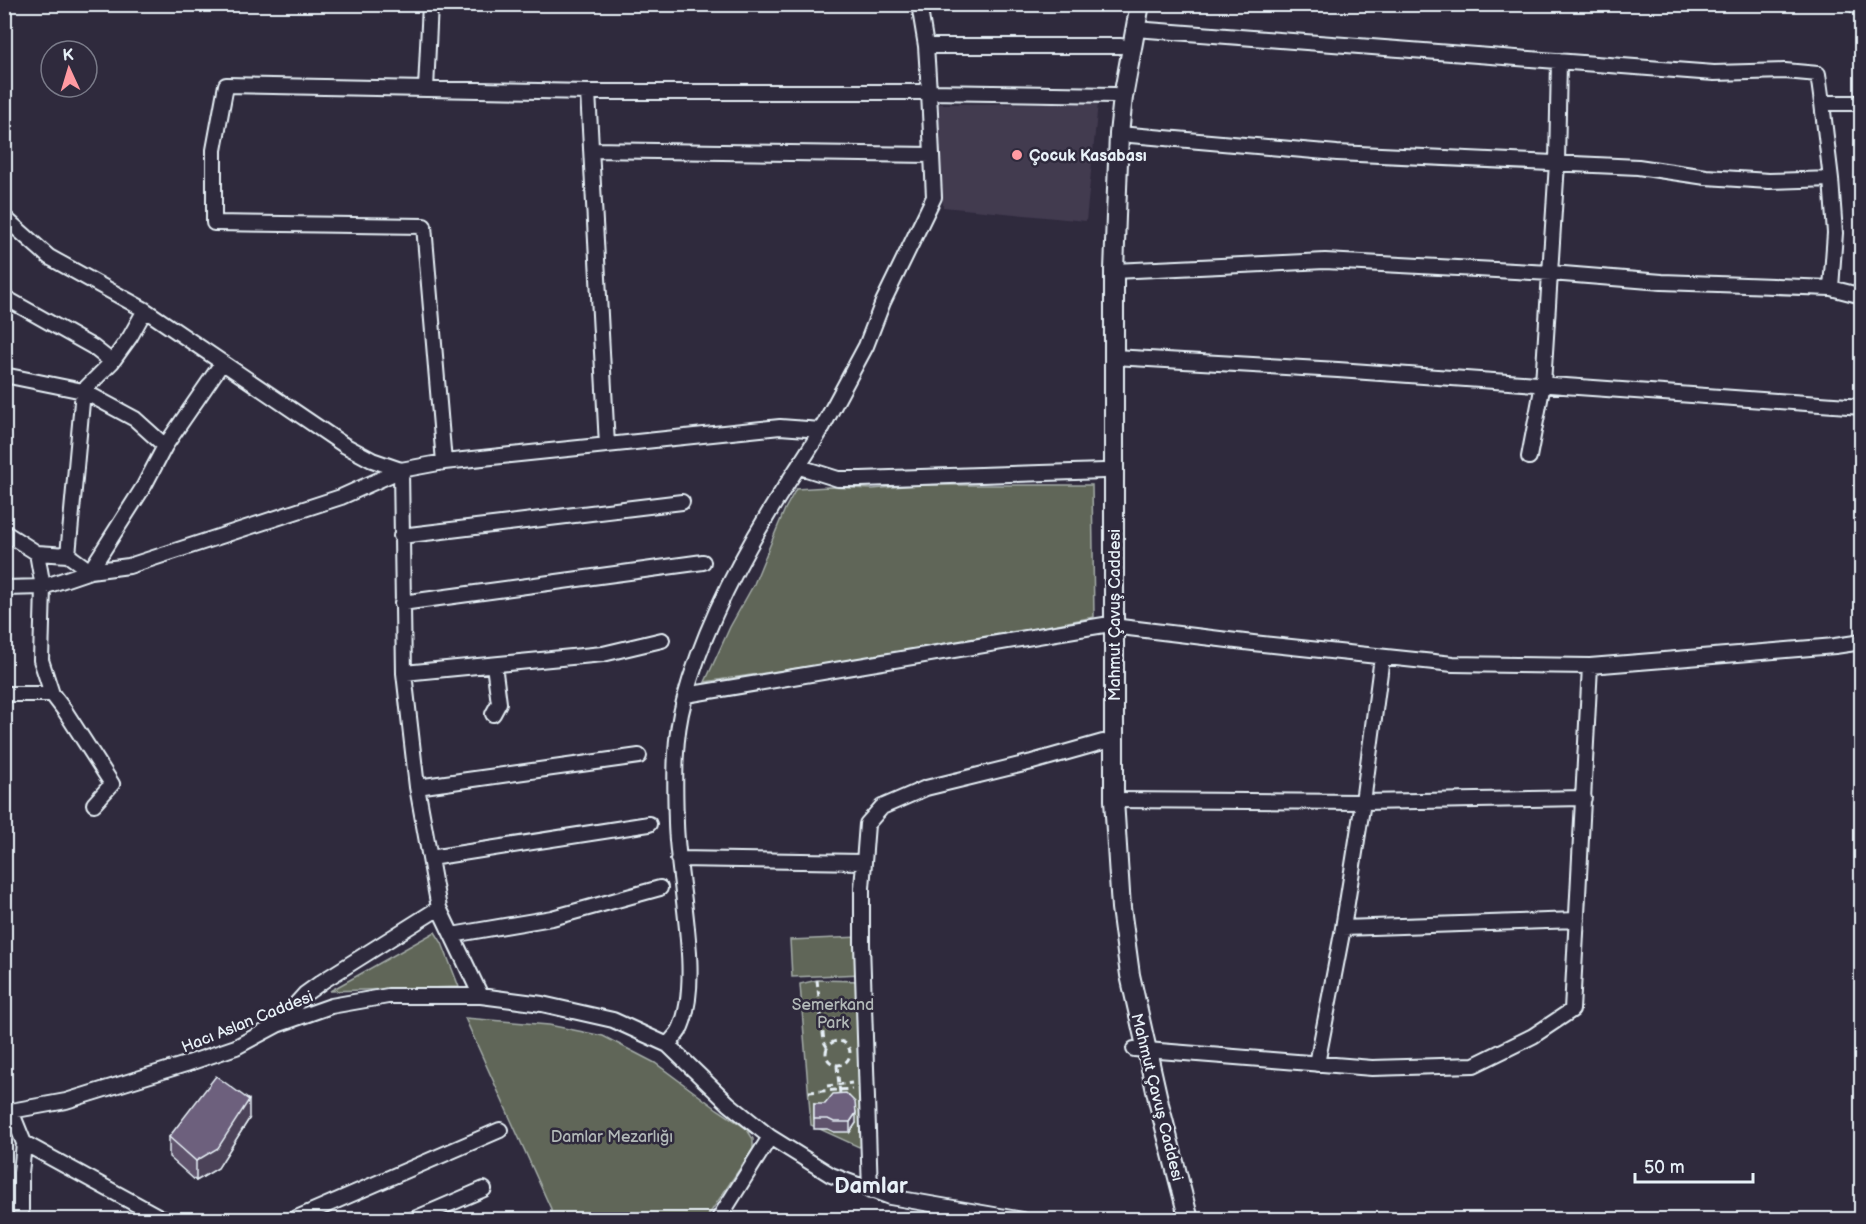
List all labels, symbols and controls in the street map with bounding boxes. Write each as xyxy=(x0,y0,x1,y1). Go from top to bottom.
north arrow xyxy=(39,39,99,99)
text: K xyxy=(62,46,74,65)
place label: Çocuk Kasabası xyxy=(1029,147,1147,166)
marker: Çocuk Kasabası xyxy=(1010,148,1024,162)
street label: Mahmut Çavuş Caddesi xyxy=(1106,529,1125,701)
street label: Hacı Aslan Caddesi xyxy=(179,987,316,1057)
park label: Semerkand Park xyxy=(792,996,874,1033)
street label: Mahmut Çavuş Caddesi xyxy=(1126,1012,1187,1183)
park label: Damlar Mezarlığı xyxy=(551,1128,673,1147)
scale bar xyxy=(1635,1146,1754,1184)
text: 50 m xyxy=(1644,1157,1685,1178)
district label: Damlar xyxy=(834,1173,908,1200)

